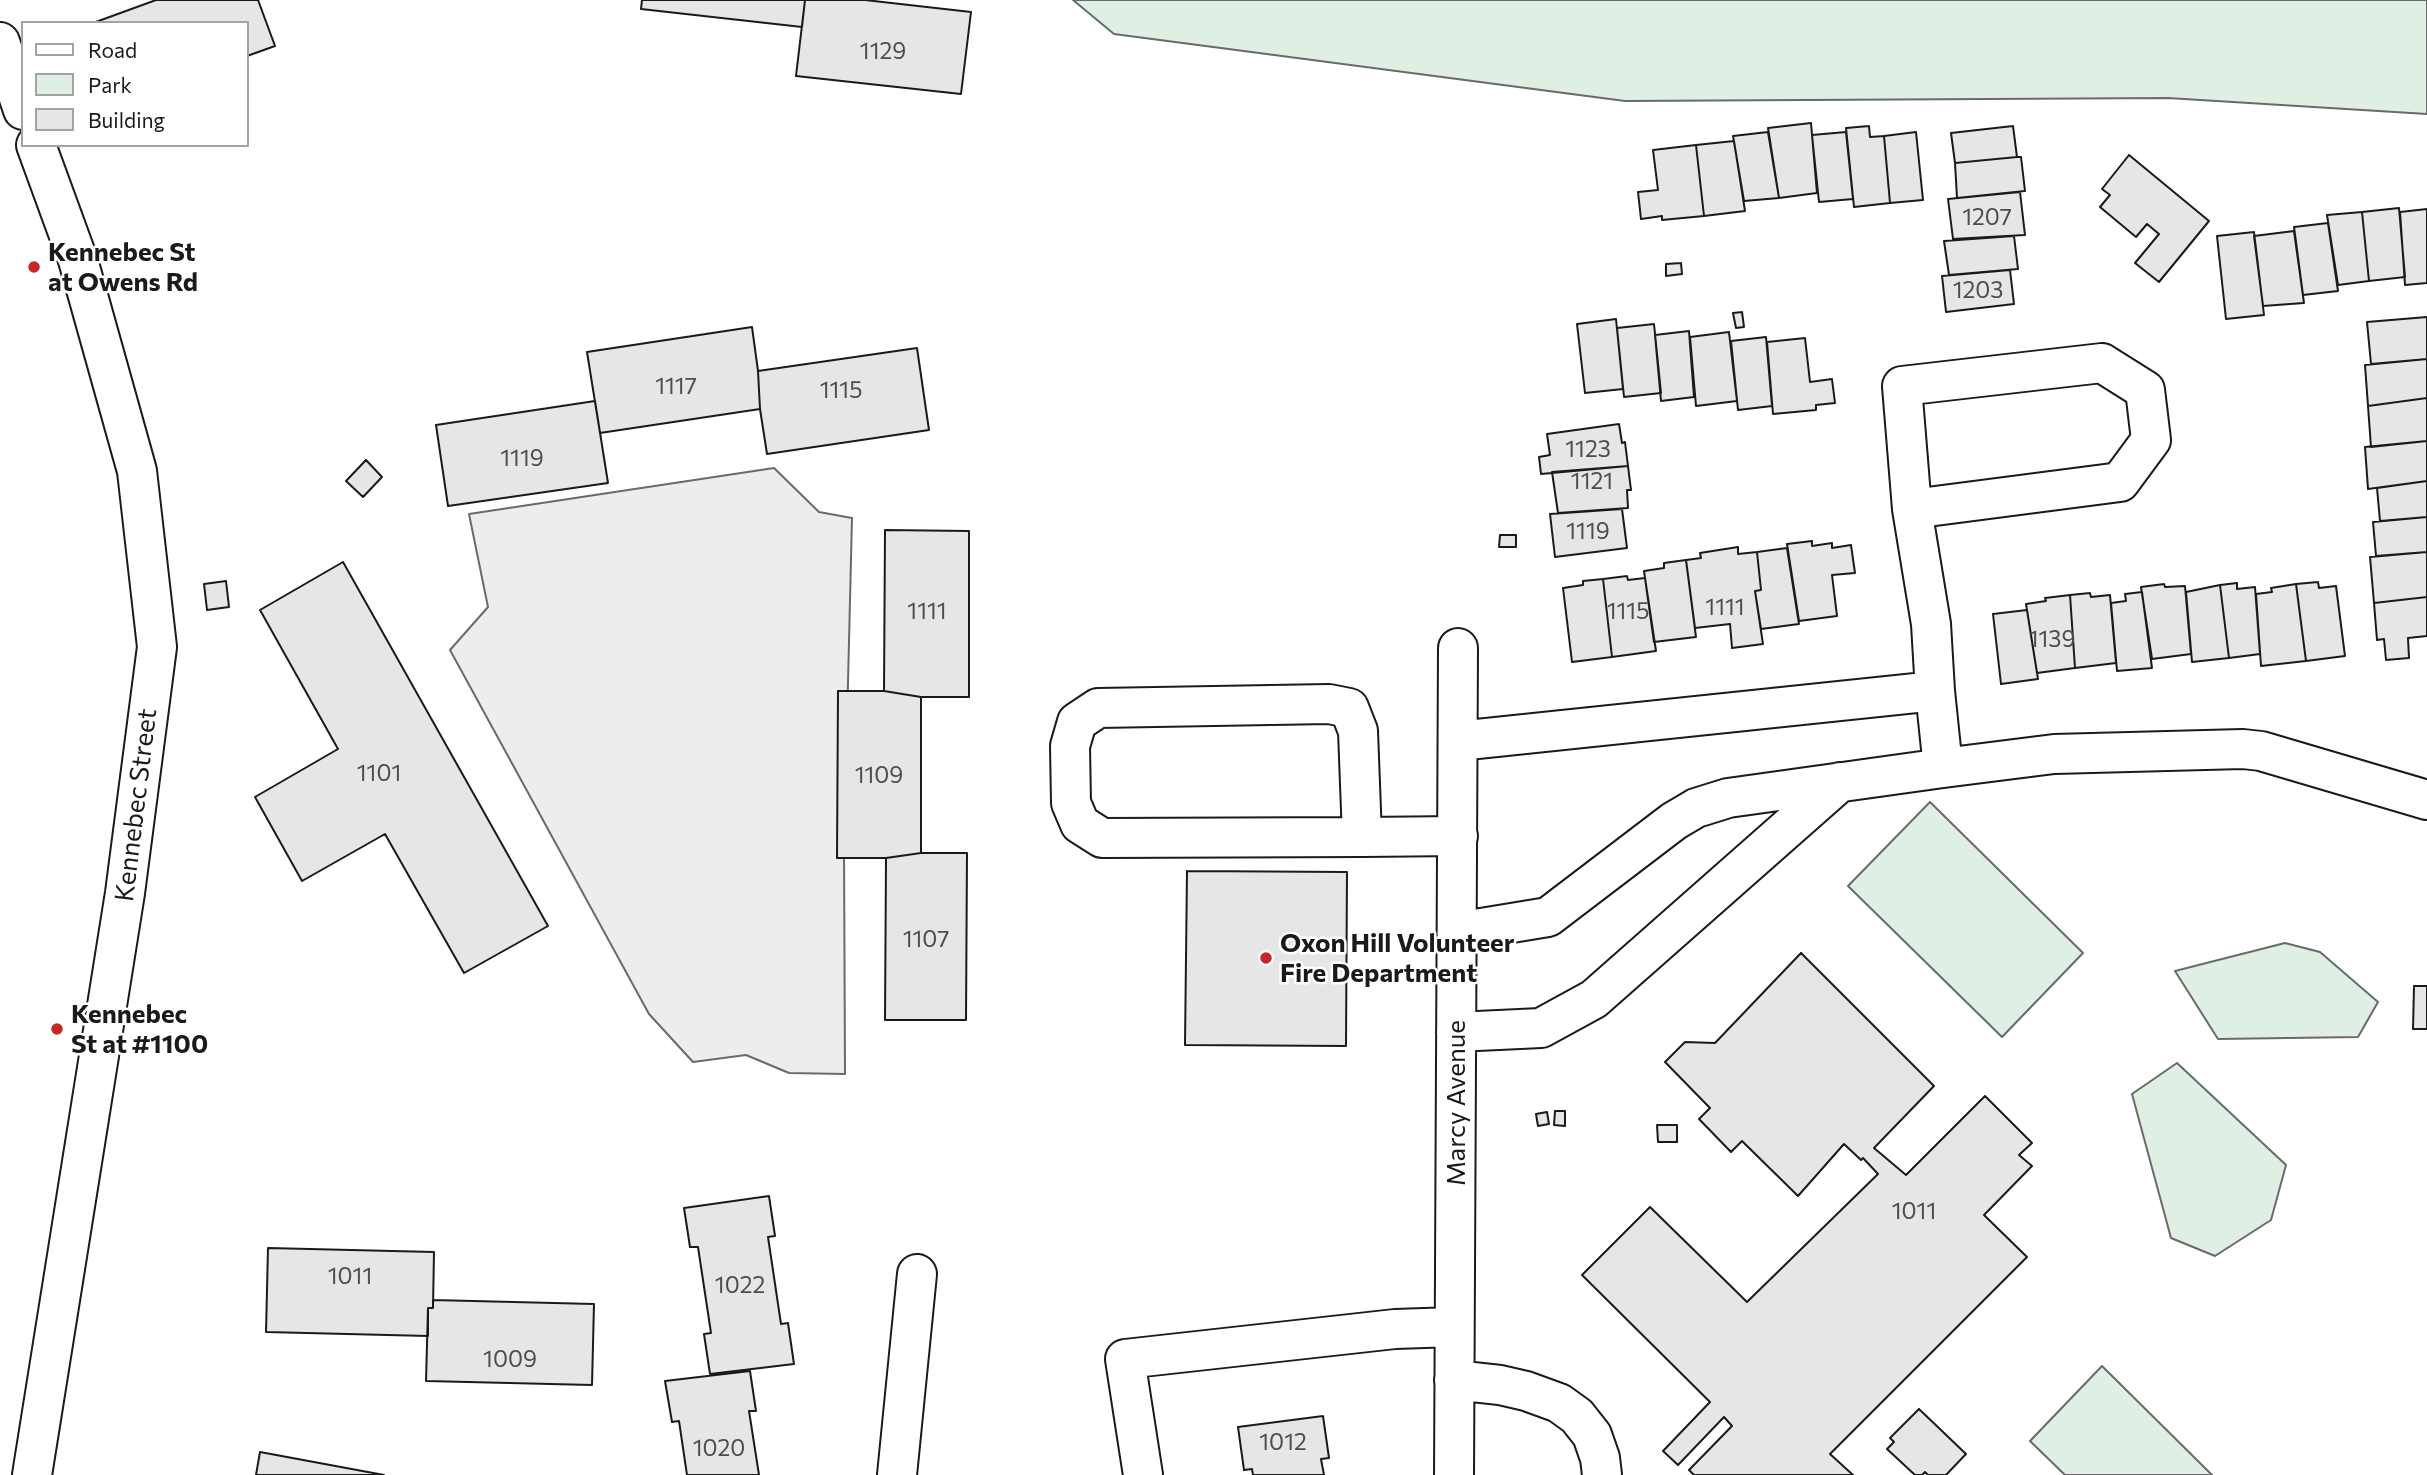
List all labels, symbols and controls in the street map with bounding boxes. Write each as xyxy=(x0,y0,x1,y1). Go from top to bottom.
legend xyxy=(21,21,248,147)
text: Road xyxy=(88,37,137,62)
house number: 1129 xyxy=(860,37,906,65)
text: Park xyxy=(88,72,132,97)
text: Building xyxy=(88,107,165,132)
house number: 1207 xyxy=(1962,203,2012,231)
place label: Kennebec St at Owens Rd xyxy=(48,236,198,298)
marker: Kennebec St at Owens Rd xyxy=(26,259,42,275)
house number: 1203 xyxy=(1953,276,2003,304)
house number: 1117 xyxy=(655,372,697,400)
house number: 1115 xyxy=(820,376,862,404)
house number: 1123 xyxy=(1565,435,1611,463)
house number: 1119 xyxy=(500,444,544,472)
house number: 1121 xyxy=(1571,467,1613,495)
house number: 1119 xyxy=(1566,517,1610,545)
house number: 1111 xyxy=(1705,593,1745,621)
house number: 1111 xyxy=(907,597,947,625)
house number: 1115 xyxy=(1607,597,1649,625)
house number: 1139 xyxy=(2029,625,2075,653)
street label: Kennebec Street xyxy=(109,707,163,903)
house number: 1101 xyxy=(357,759,401,787)
house number: 1109 xyxy=(855,761,903,789)
house number: 1107 xyxy=(903,925,949,953)
place label: Oxon Hill Volunteer Fire Department xyxy=(1280,927,1515,988)
marker: Oxon Hill Volunteer Fire Department xyxy=(1258,950,1274,966)
place label: Kennebec St at #1100 xyxy=(71,998,208,1060)
street label: Marcy Avenue xyxy=(1440,1020,1472,1186)
marker: Kennebec St at #1100 xyxy=(49,1021,65,1037)
house number: 1011 xyxy=(1892,1197,1936,1225)
house number: 1011 xyxy=(328,1262,372,1290)
house number: 1022 xyxy=(715,1271,765,1299)
house number: 1009 xyxy=(483,1345,537,1373)
house number: 1012 xyxy=(1259,1428,1307,1456)
house number: 1020 xyxy=(693,1434,745,1462)

